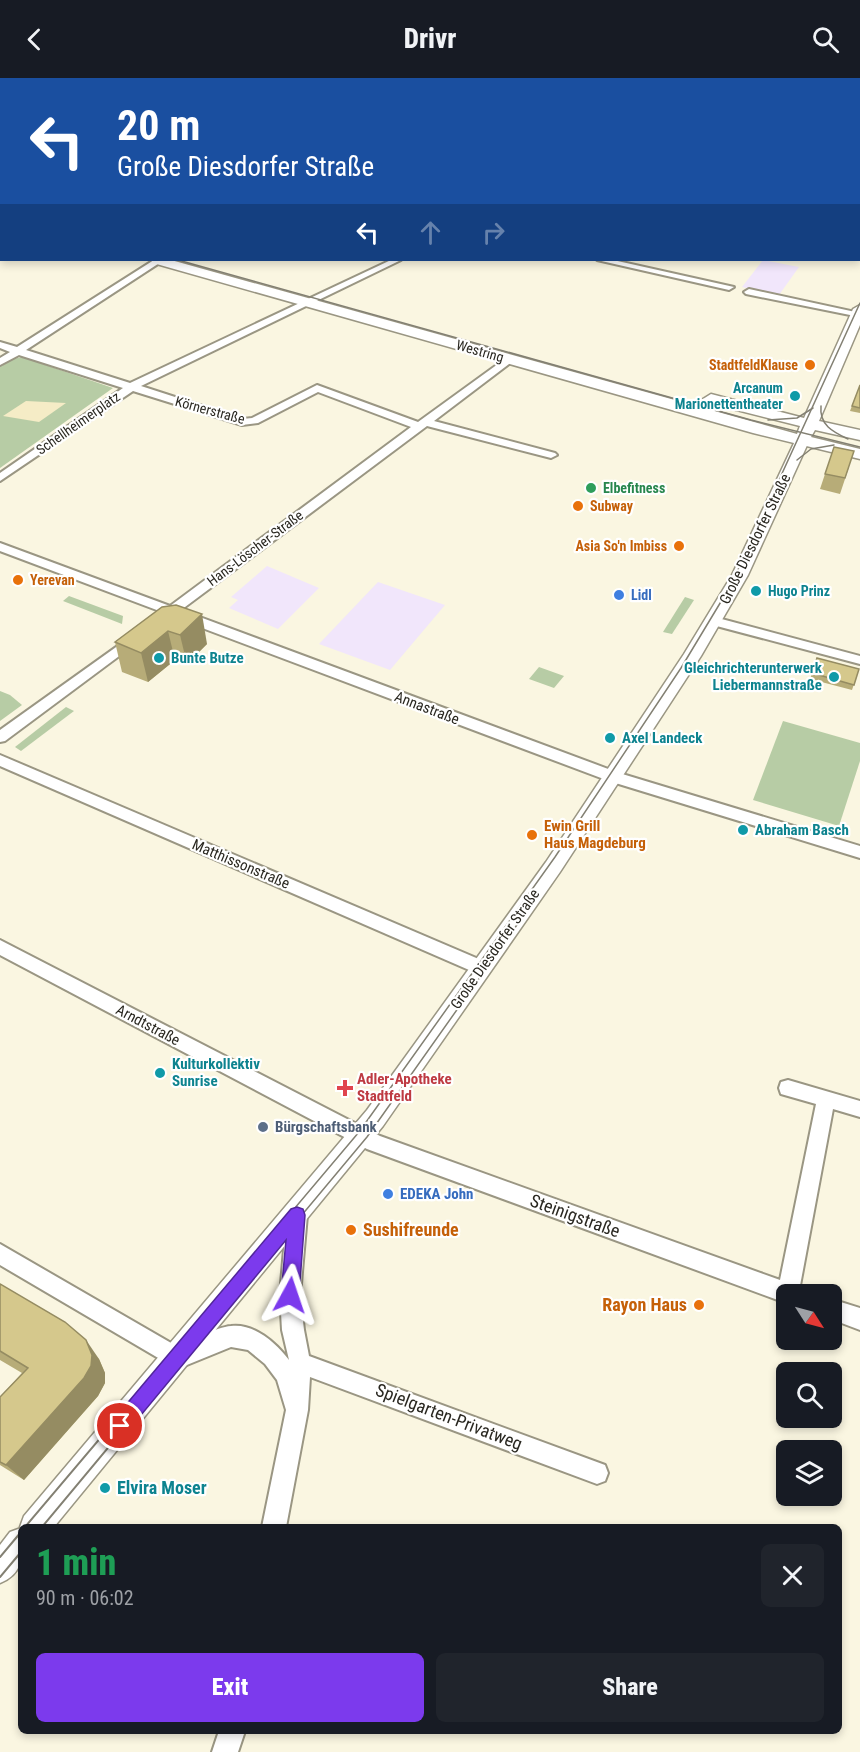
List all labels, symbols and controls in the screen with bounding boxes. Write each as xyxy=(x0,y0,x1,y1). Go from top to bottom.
icon: back xyxy=(18,23,51,56)
text: Drivr xyxy=(404,23,456,55)
icon: search xyxy=(809,23,842,56)
text: 20 m xyxy=(117,101,200,150)
icon: left xyxy=(18,102,96,180)
text: Große Diesdorfer Straße xyxy=(117,151,374,183)
icon: left xyxy=(351,216,384,249)
icon: ahead xyxy=(414,216,447,249)
icon: right xyxy=(477,216,510,249)
street label: Westring xyxy=(454,337,506,365)
place label: StadtfeldKlause xyxy=(709,357,798,373)
marker: StadtfeldKlause xyxy=(803,358,817,372)
place label: Arcanum Marionettentheater xyxy=(675,380,783,412)
street label: Schellheimerplatz xyxy=(33,388,123,458)
marker: Arcanum Marionettentheater xyxy=(788,389,802,403)
street label: Körnerstraße xyxy=(173,393,247,427)
street label: Große Diesdorfer Straße xyxy=(716,471,794,607)
place label: Elbefitness xyxy=(603,480,665,496)
marker: Elbefitness xyxy=(584,481,598,495)
place label: Subway xyxy=(590,498,634,514)
marker: Subway xyxy=(571,499,585,513)
street label: Hans-Löscher-Straße xyxy=(204,507,306,589)
place label: Asia So'n Imbiss xyxy=(575,538,667,554)
marker: Asia So'n Imbiss xyxy=(672,539,686,553)
place label: Yerevan xyxy=(30,572,75,588)
marker: Yerevan xyxy=(11,573,25,587)
place label: Hugo Prinz xyxy=(768,583,830,599)
marker: Hugo Prinz xyxy=(749,584,763,598)
place label: Lidl xyxy=(631,587,652,603)
marker: Lidl xyxy=(612,588,626,602)
place label: Bunte Butze xyxy=(171,649,244,667)
marker: Bunte Butze xyxy=(152,651,166,665)
place label: Gleichrichterunterwerk Liebermannstraße xyxy=(684,659,823,694)
marker: Gleichrichterunterwerk Liebermannstraße xyxy=(827,670,841,684)
street label: Annastraße xyxy=(392,687,462,729)
place label: Axel Landeck xyxy=(622,729,703,747)
marker: Axel Landeck xyxy=(603,731,617,745)
place label: Ewin Grill Haus Magdeburg xyxy=(544,817,646,852)
place label: Abraham Basch xyxy=(755,821,849,839)
marker: Abraham Basch xyxy=(736,823,750,837)
marker: Ewin Grill Haus Magdeburg xyxy=(525,828,539,842)
street label: Matthissonstraße xyxy=(190,835,292,893)
street label: Große Diesdorfer Straße xyxy=(447,885,543,1013)
street label: Arndtstraße xyxy=(113,1001,183,1049)
place label: Kulturkollektiv Sunrise xyxy=(172,1055,260,1090)
marker: Kulturkollektiv Sunrise xyxy=(153,1066,167,1080)
place label: Adler-Apotheke Stadtfeld xyxy=(357,1070,452,1105)
marker: Adler-Apotheke Stadtfeld xyxy=(338,1081,352,1095)
place label: Bürgschaftsbank xyxy=(275,1118,378,1136)
marker: Bürgschaftsbank xyxy=(256,1120,270,1134)
place label: EDEKA John xyxy=(400,1185,474,1203)
marker: EDEKA John xyxy=(381,1187,395,1201)
street label: Steinigstraße xyxy=(527,1190,623,1241)
place label: Sushifreunde xyxy=(363,1219,459,1240)
marker: Sushifreunde xyxy=(344,1223,358,1237)
position arrow xyxy=(258,1263,322,1327)
north arrow xyxy=(776,1284,842,1350)
map controls xyxy=(776,1284,842,1506)
place label: Rayon Haus xyxy=(602,1294,687,1315)
marker: Rayon Haus xyxy=(692,1298,706,1312)
button: search xyxy=(776,1362,842,1428)
street label: Spielgarten-Privatweg xyxy=(373,1379,525,1454)
pin xyxy=(94,1400,145,1451)
icon: arrive xyxy=(103,1409,136,1442)
button: layers xyxy=(776,1440,842,1506)
place label: Elvira Moser xyxy=(117,1477,207,1498)
marker: Elvira Moser xyxy=(98,1481,112,1495)
text: 1 min xyxy=(36,1542,116,1584)
button: close xyxy=(761,1544,824,1607)
text: 90 m · 06:02 xyxy=(36,1586,134,1610)
button: Exit xyxy=(36,1653,424,1722)
button: Share xyxy=(436,1653,824,1722)

